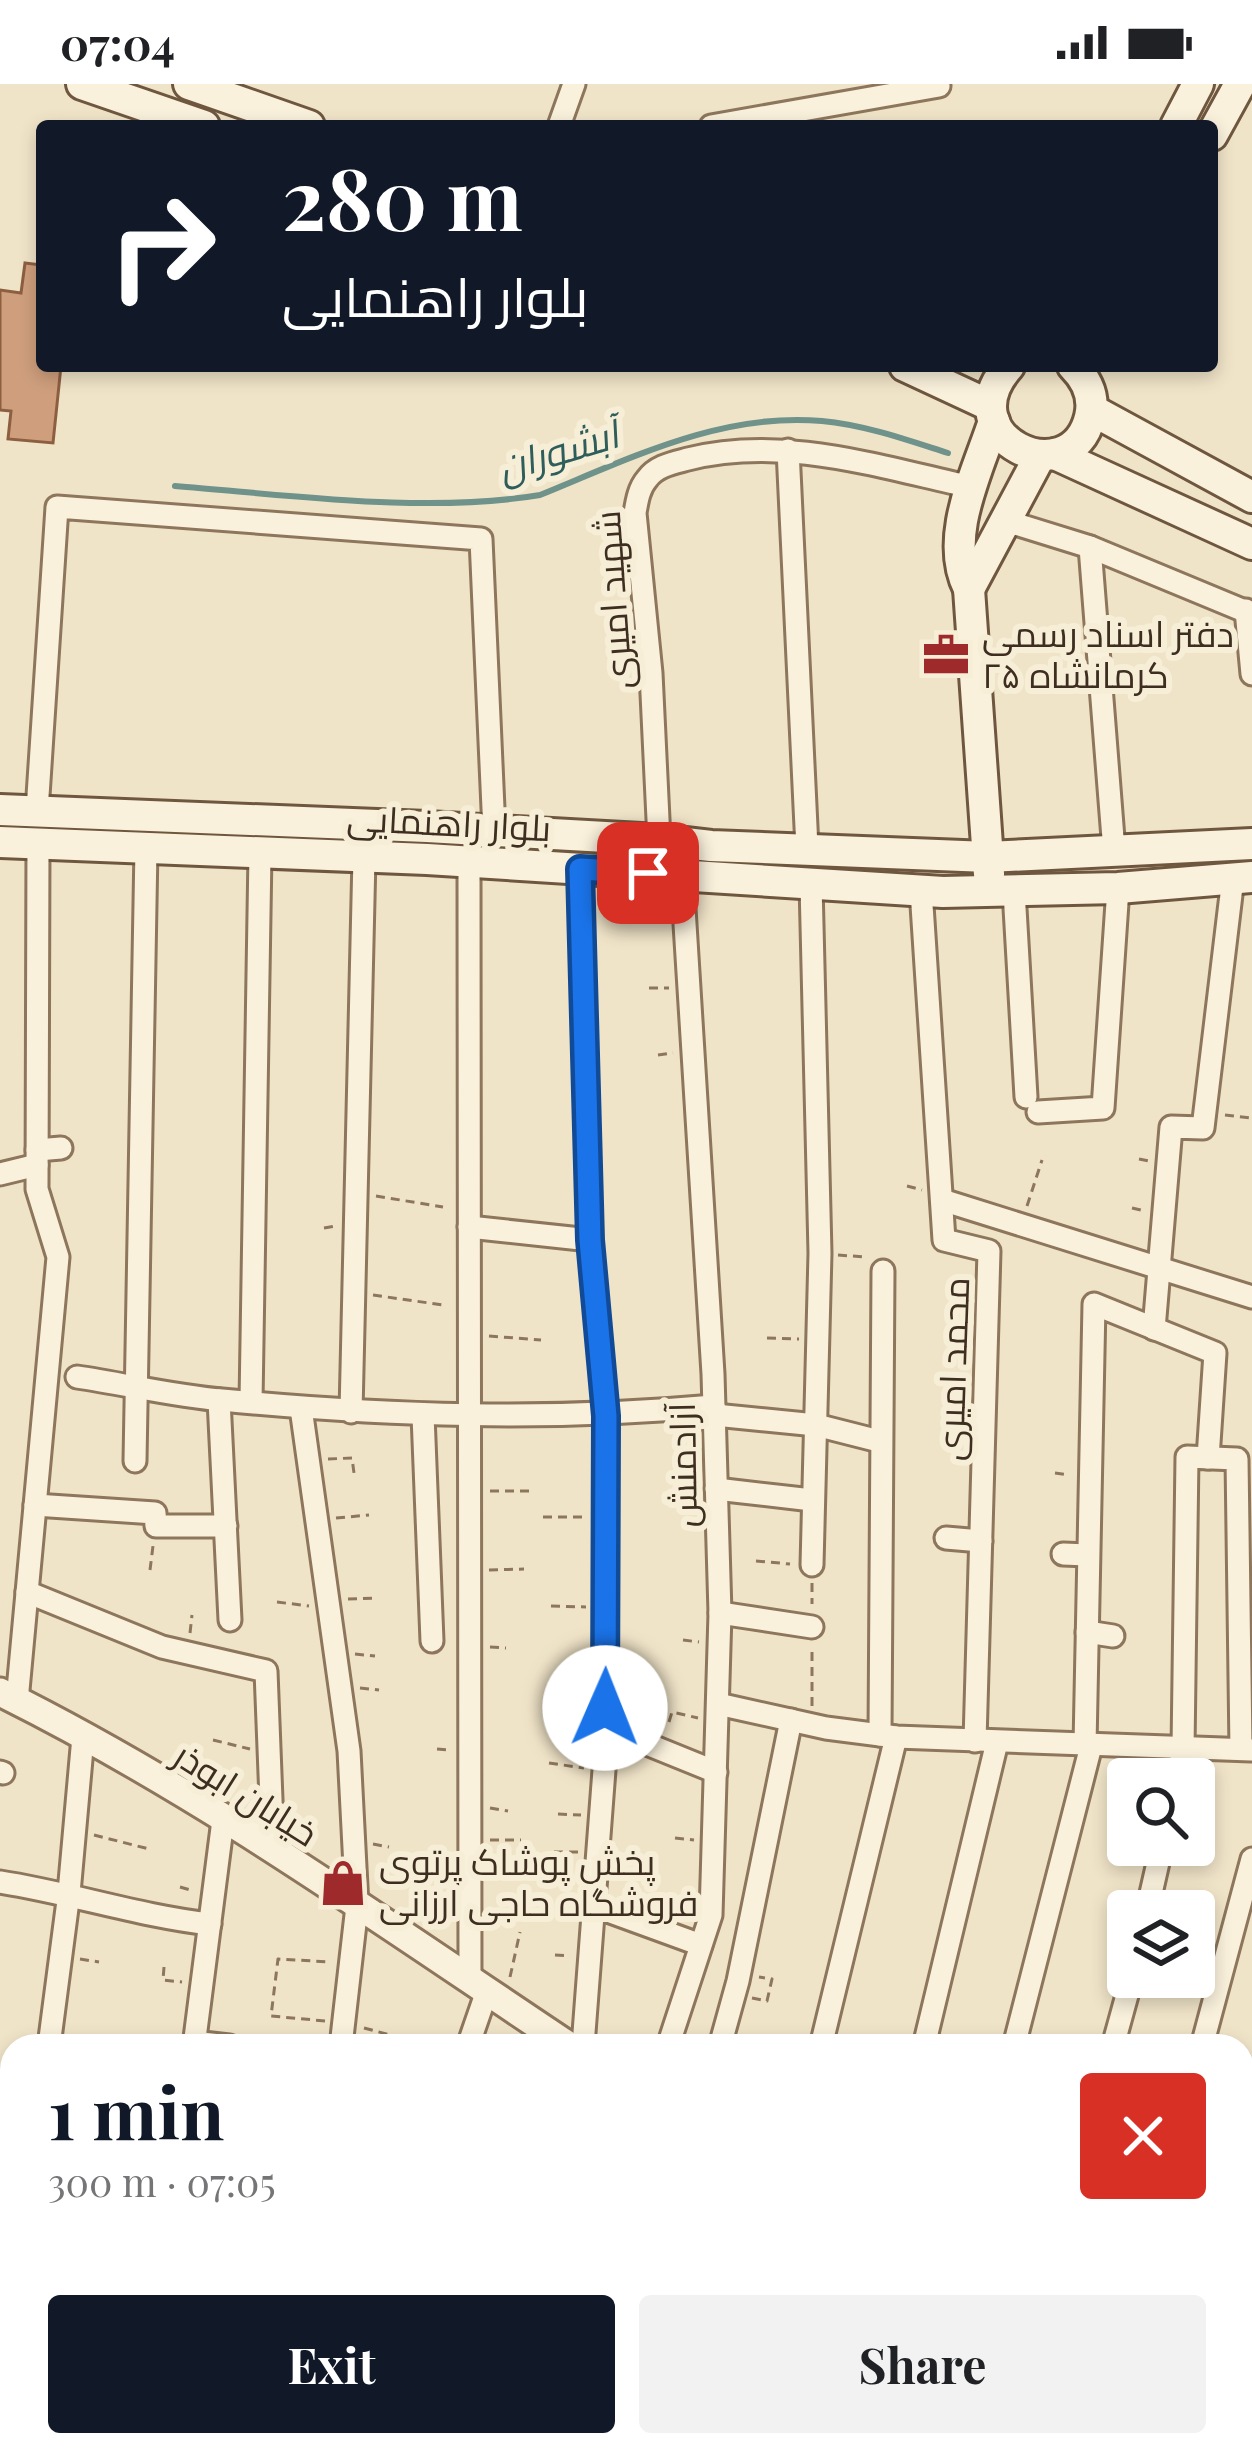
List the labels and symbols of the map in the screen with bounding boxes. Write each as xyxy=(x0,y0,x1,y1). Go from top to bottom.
water label: آبشوران xyxy=(491,404,632,492)
street label: شهید امیری xyxy=(581,509,641,691)
place label: دفتر اسناد رسمی ۲۵ کرمانشاه xyxy=(982,608,1234,697)
office icon: دفتر اسناد رسمی ۲۵ کرمانشاه xyxy=(921,630,971,680)
street label: بلوار راهنمایی xyxy=(346,792,552,850)
pin xyxy=(597,822,699,924)
street label: محمد امیری xyxy=(924,1276,978,1462)
street label: آزادمنش xyxy=(656,1402,706,1528)
position arrow xyxy=(542,1645,668,1771)
street label: خیابان ابوذر xyxy=(164,1728,328,1855)
place label: پخش پوشاک پرتوی فروشگاه حاجی ارزانی xyxy=(379,1836,698,1925)
shop icon: پخش پوشاک پرتوی فروشگاه حاجی ارزانی xyxy=(318,1858,368,1908)

